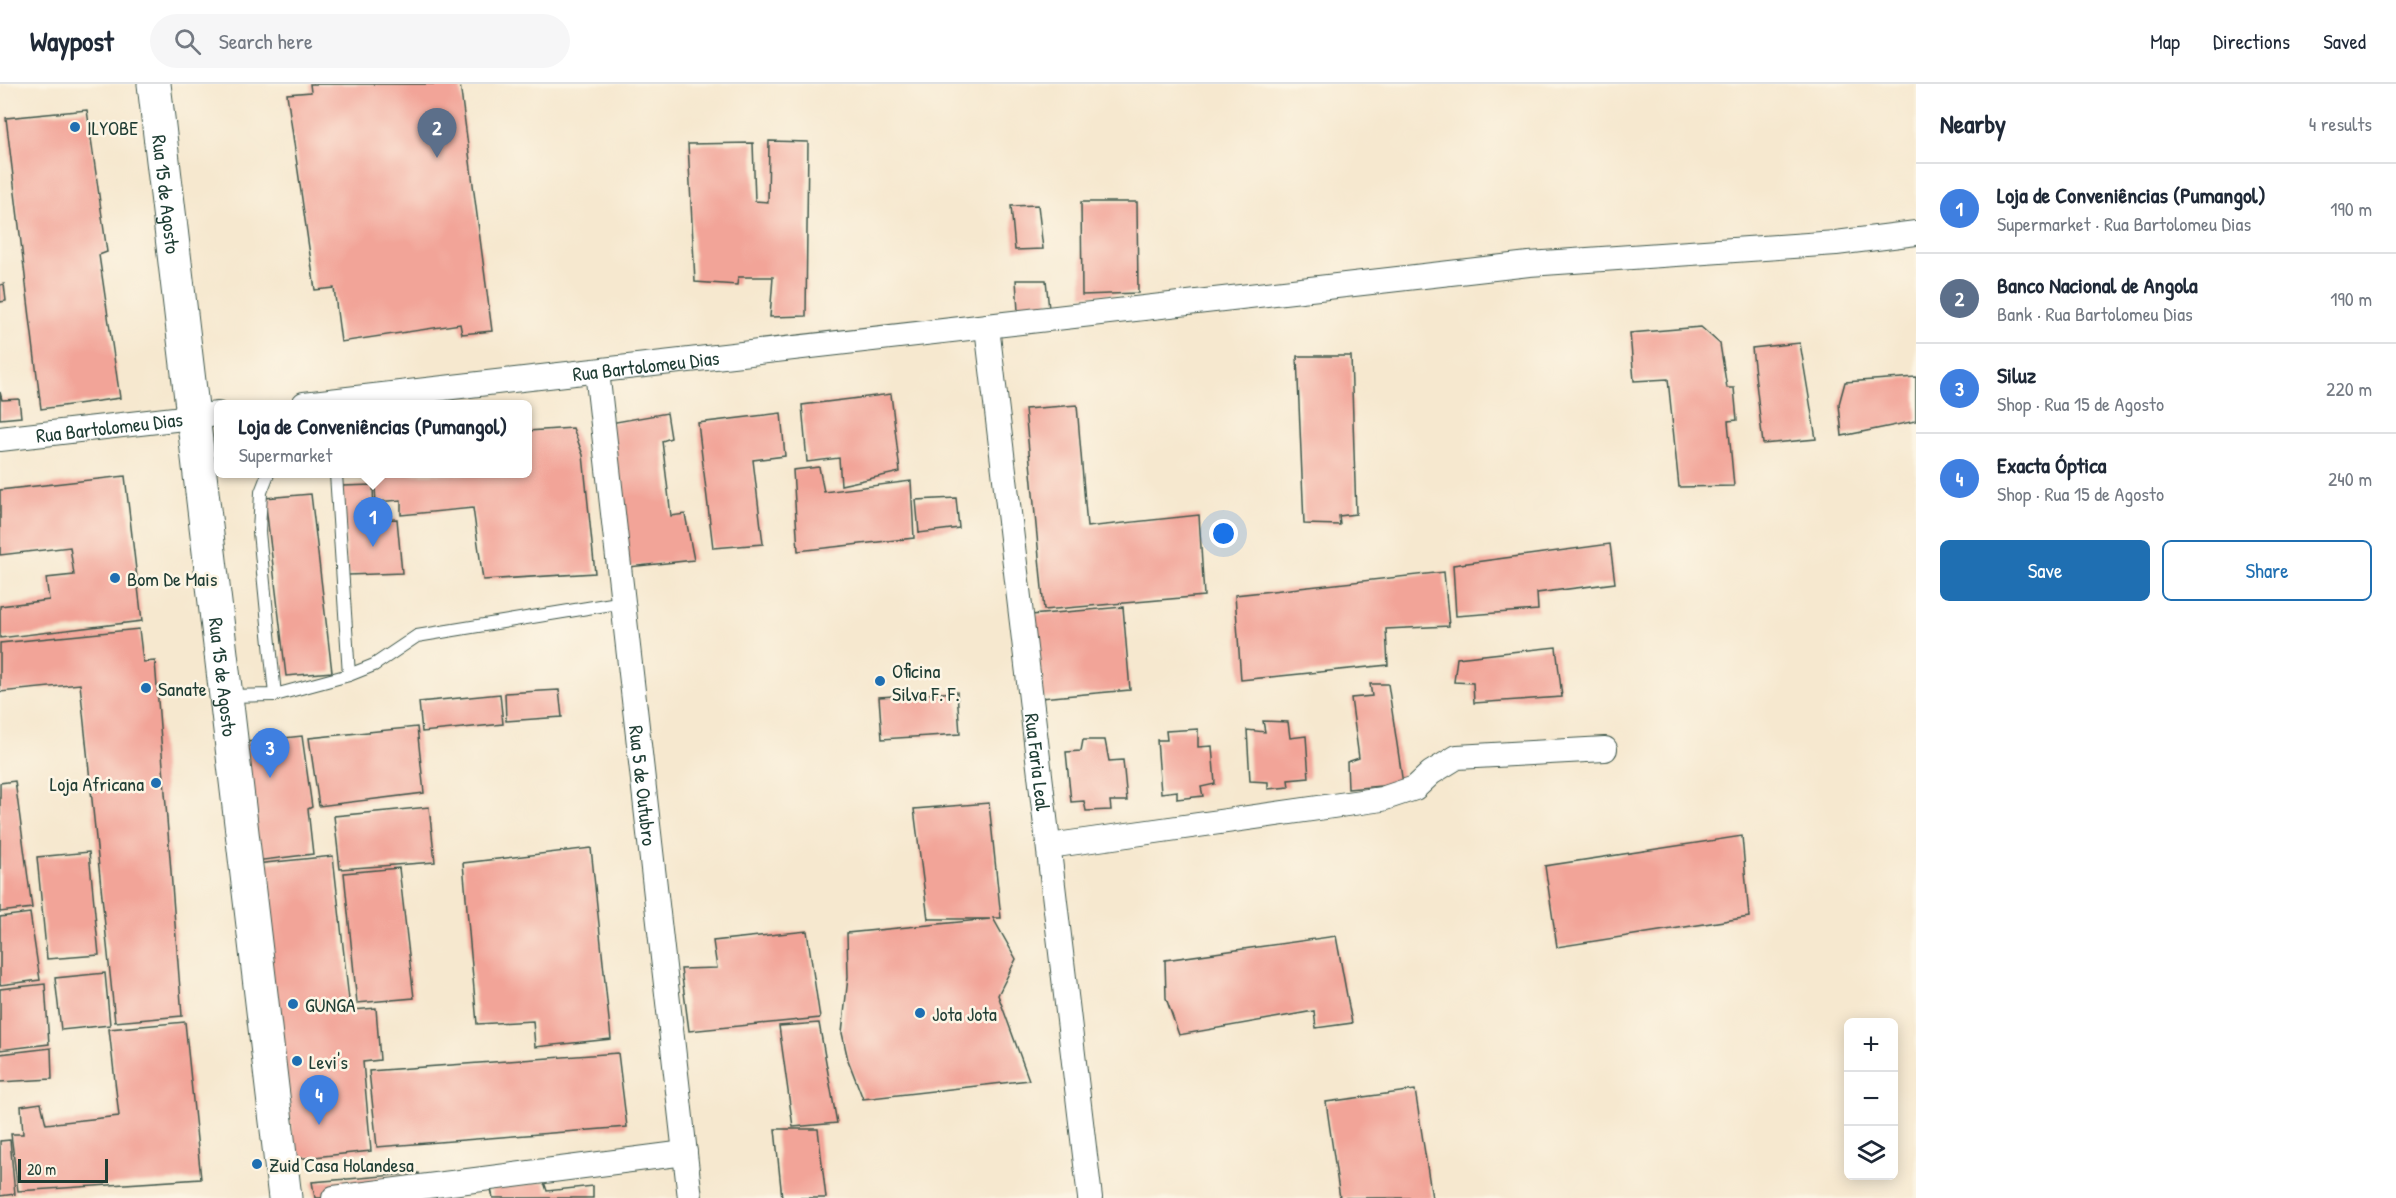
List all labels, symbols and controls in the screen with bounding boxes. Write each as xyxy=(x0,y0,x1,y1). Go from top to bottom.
search box xyxy=(150,14,570,68)
text: Waypost xyxy=(30,22,114,60)
icon: search xyxy=(171,25,204,58)
text: Search here xyxy=(219,26,313,56)
text: Map xyxy=(2150,27,2180,56)
text: Directions xyxy=(2213,27,2290,56)
text: Saved xyxy=(2323,27,2366,56)
text: Nearby xyxy=(1940,106,2006,141)
pin: 2 xyxy=(418,109,456,158)
text: 4 results xyxy=(2309,110,2372,137)
place label: ILYOBE xyxy=(87,114,138,141)
marker: ILYOBE xyxy=(68,120,82,134)
street label: Rua 15 de Agosto xyxy=(147,133,187,255)
text: Loja de Conveniências (Pumangol) xyxy=(1997,180,2266,210)
text: 1 xyxy=(1956,195,1963,222)
text: 190 m xyxy=(2330,195,2372,222)
text: Supermarket · Rua Bartolomeu Dias xyxy=(1997,210,2251,237)
text: Banco Nacional de Angola xyxy=(1997,270,2198,300)
text: 2 xyxy=(1955,285,1964,312)
text: 190 m xyxy=(2330,285,2372,312)
text: Bank · Rua Bartolomeu Dias xyxy=(1997,300,2193,327)
street label: Rua Bartolomeu Dias xyxy=(571,343,721,387)
text: Siluz xyxy=(1997,360,2036,390)
text: 3 xyxy=(1955,375,1964,402)
text: 220 m xyxy=(2326,375,2372,402)
text: Shop · Rua 15 de Agosto xyxy=(1997,390,2164,417)
popup xyxy=(214,400,532,478)
street label: Rua Bartolomeu Dias xyxy=(35,405,184,448)
text: Loja de Conveniências (Pumangol) xyxy=(239,411,507,441)
text: Supermarket xyxy=(239,441,332,468)
text: Exacta Óptica xyxy=(1997,450,2106,480)
text: 4 xyxy=(1956,465,1963,492)
text: 240 m xyxy=(2328,465,2372,492)
text: Shop · Rua 15 de Agosto xyxy=(1997,480,2164,507)
pin: 1 xyxy=(354,498,392,547)
your location xyxy=(1209,519,1238,548)
button: Save xyxy=(1940,540,2150,601)
button: Share xyxy=(2162,540,2372,601)
place label: Bom De Mais xyxy=(127,565,218,592)
marker: Bom De Mais xyxy=(108,571,122,585)
street label: Rua 15 de Agosto xyxy=(203,616,244,738)
place label: Oficina Silva F. F. xyxy=(892,657,960,707)
marker: Oficina Silva F. F. xyxy=(873,674,887,688)
place label: Sanate xyxy=(158,675,207,702)
marker: Sanate xyxy=(139,681,153,695)
street label: Rua Faria Leal xyxy=(1019,712,1058,813)
street label: Rua 5 de Outubro xyxy=(623,724,664,847)
pin: 3 xyxy=(250,728,290,778)
place label: Loja Africana xyxy=(50,770,144,797)
marker: Loja Africana xyxy=(149,776,163,790)
place label: GUNGA xyxy=(305,991,356,1018)
marker: GUNGA xyxy=(286,997,300,1011)
place label: Jota Jota xyxy=(932,1000,997,1027)
marker: Jota Jota xyxy=(913,1006,927,1020)
map controls xyxy=(1844,1018,1898,1180)
button: + xyxy=(1844,1018,1898,1072)
place label: Levi's xyxy=(309,1048,348,1075)
marker: Levi's xyxy=(290,1054,304,1068)
button: − xyxy=(1844,1072,1898,1126)
pin: 4 xyxy=(300,1076,338,1125)
button: layers xyxy=(1844,1126,1898,1180)
place label: Zuid Casa Holandesa xyxy=(269,1151,414,1178)
scale bar xyxy=(18,1156,108,1184)
marker: Zuid Casa Holandesa xyxy=(250,1157,264,1171)
text: 20 m xyxy=(27,1158,56,1180)

